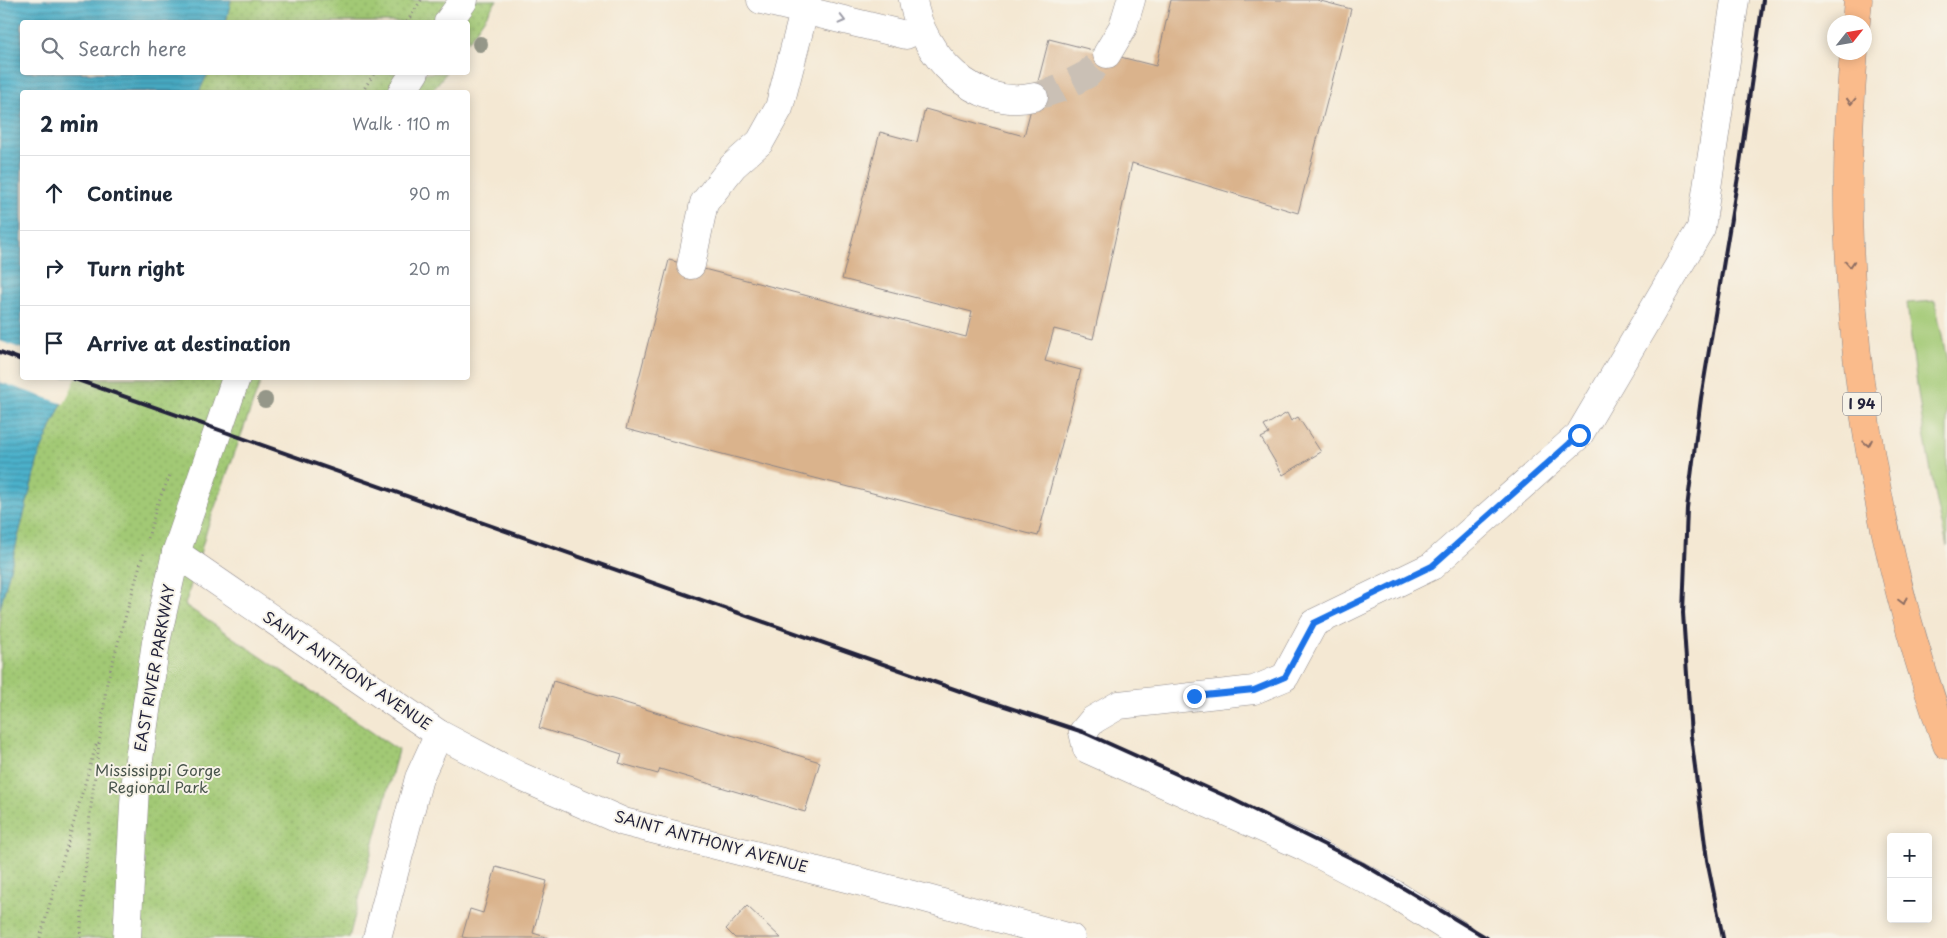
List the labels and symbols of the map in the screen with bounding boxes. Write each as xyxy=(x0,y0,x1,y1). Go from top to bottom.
one-way arrow xyxy=(838,14,847,25)
north arrow xyxy=(1827,15,1872,60)
one-way arrow xyxy=(1845,97,1856,105)
one-way arrow xyxy=(1844,260,1855,268)
road number: I 94 xyxy=(1843,392,1881,416)
route start xyxy=(1568,424,1591,447)
one-way arrow xyxy=(1863,438,1873,447)
street label: EAST RIVER PARKWAY xyxy=(127,582,180,753)
one-way arrow xyxy=(1897,597,1908,606)
street label: SAINT ANTHONY AVENUE xyxy=(259,604,437,735)
route end xyxy=(1183,685,1206,708)
park label: Mississippi Gorge Regional Park xyxy=(95,758,221,798)
street label: SAINT ANTHONY AVENUE xyxy=(612,804,811,877)

